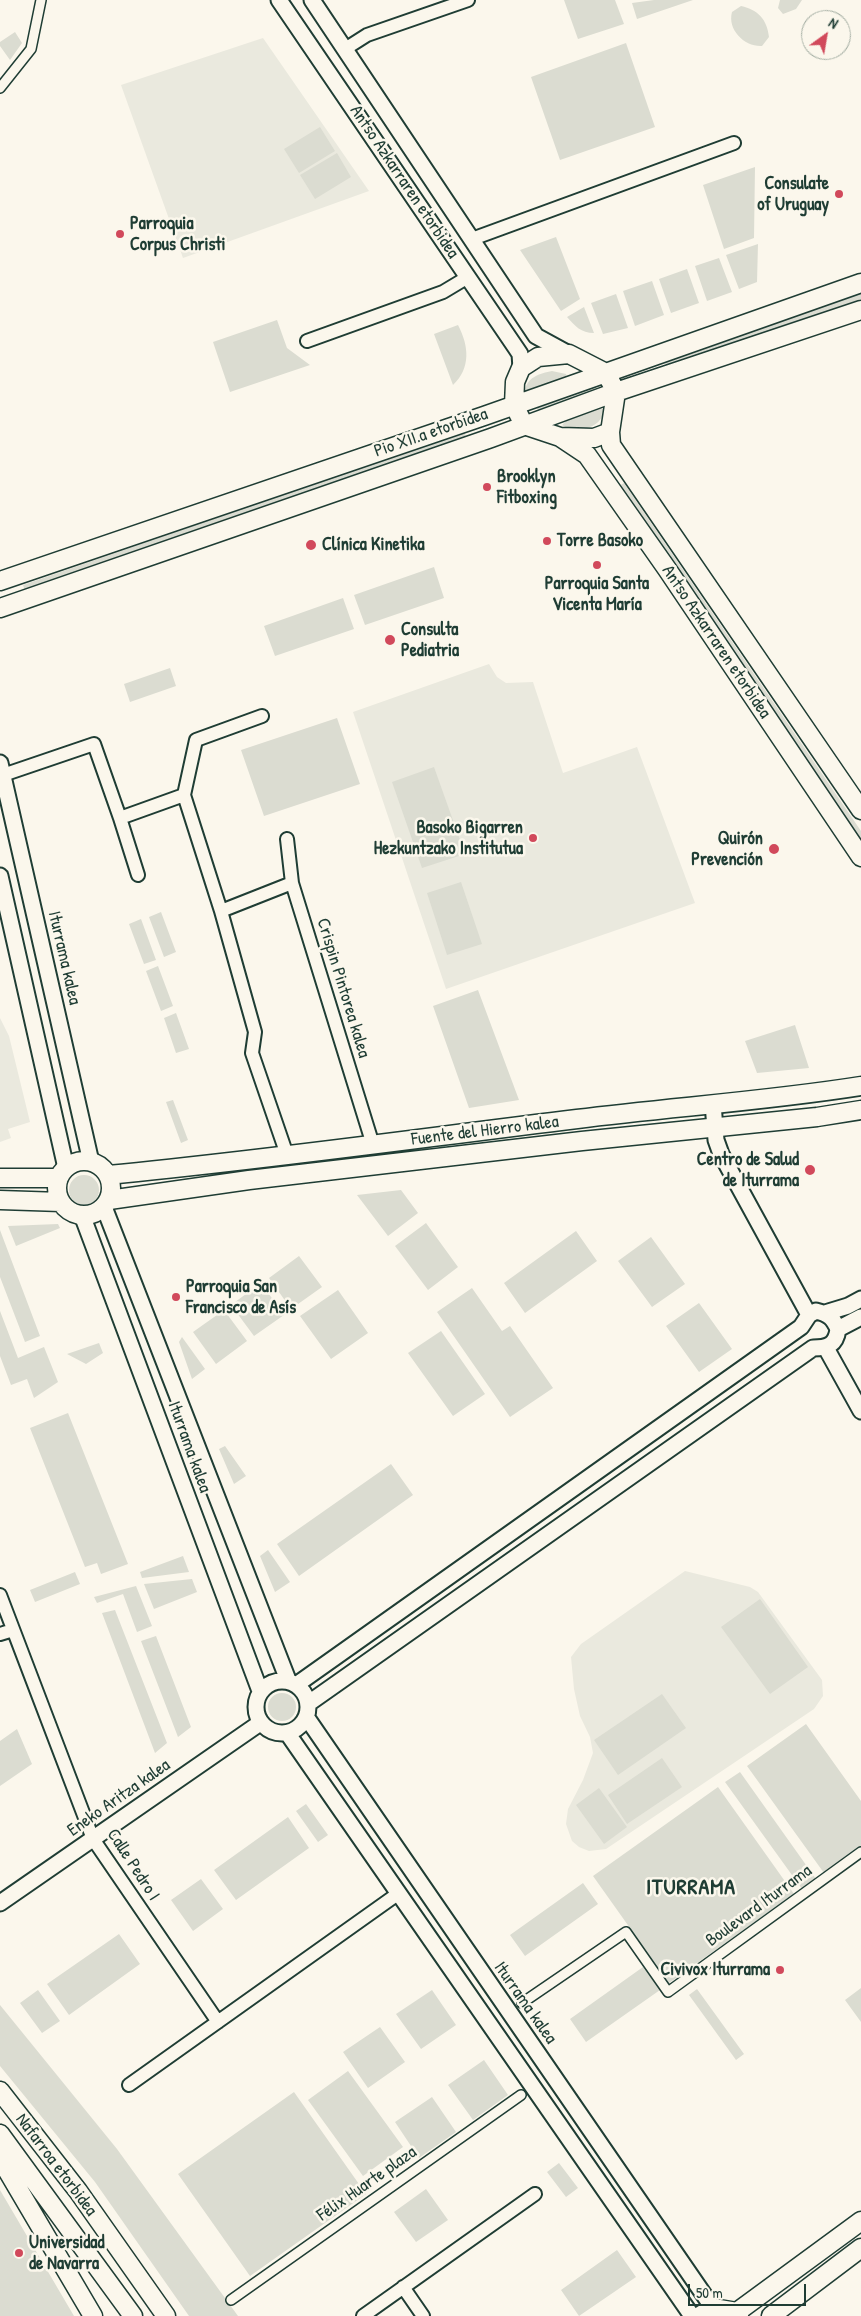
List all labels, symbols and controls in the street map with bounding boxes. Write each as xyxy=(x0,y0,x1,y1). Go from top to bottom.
north arrow xyxy=(801,10,851,60)
text: N xyxy=(825,13,842,33)
street label: Antso Azkarraren etorbidea xyxy=(345,101,463,263)
place label: Consulate of Uruguay xyxy=(757,173,829,215)
marker: Consulate of Uruguay xyxy=(833,188,845,200)
place label: Parroquia Corpus Christi xyxy=(130,213,226,255)
marker: Parroquia Corpus Christi xyxy=(114,228,126,240)
street label: Pio XII.a etorbidea xyxy=(371,403,491,463)
place label: Brooklyn Fitboxing xyxy=(497,466,557,508)
marker: Brooklyn Fitboxing xyxy=(481,481,493,493)
place label: Torre Basoko xyxy=(557,530,643,552)
place label: Clínica Kinetika xyxy=(322,534,425,556)
marker: Torre Basoko xyxy=(541,535,553,547)
marker: Clínica Kinetika xyxy=(304,538,318,552)
marker: Parroquia Santa Vicenta María xyxy=(591,559,603,571)
street label: Antso Azkarraren etorbidea xyxy=(657,561,775,723)
place label: Parroquia Santa Vicenta María xyxy=(545,573,649,616)
place label: Consulta Pediatria xyxy=(401,619,459,662)
marker: Consulta Pediatria xyxy=(383,633,397,647)
place label: Basoko Bigarren Hezkuntzako Institutua xyxy=(374,817,523,860)
place label: Quirón Prevención xyxy=(691,828,763,871)
marker: Basoko Bigarren Hezkuntzako Institutua xyxy=(527,832,539,844)
marker: Quirón Prevención xyxy=(767,842,781,856)
street label: Iturrama kalea xyxy=(43,909,85,1007)
street label: Crispin Pintorea kalea xyxy=(311,916,375,1060)
street label: Fuente del Hierro kalea xyxy=(410,1111,560,1151)
place label: Centro de Salud de Iturrama xyxy=(697,1149,799,1192)
marker: Centro de Salud de Iturrama xyxy=(803,1163,817,1177)
place label: Parroquia San Francisco de Asís xyxy=(186,1276,296,1318)
marker: Parroquia San Francisco de Asís xyxy=(170,1291,182,1303)
street label: Iturrama kalea xyxy=(163,1398,215,1496)
street label: Eneko Aritza kalea xyxy=(63,1755,175,1841)
street label: Calle Pedro I xyxy=(102,1825,164,1905)
street label: Boulevard Iturrama xyxy=(702,1860,816,1952)
district label: ITURRAMA xyxy=(645,1875,737,1901)
street label: Iturrama kalea xyxy=(489,1958,561,2048)
place label: Civivox Iturrama xyxy=(660,1959,770,1981)
marker: Civivox Iturrama xyxy=(774,1964,786,1976)
street label: Nafarroa etorbidea xyxy=(10,2110,102,2220)
street label: Félix Huarte plaza xyxy=(313,2142,421,2226)
place label: Universidad de Navarra xyxy=(29,2232,104,2274)
marker: Universidad de Navarra xyxy=(13,2247,25,2259)
scale bar xyxy=(691,2274,808,2306)
text: 50 m xyxy=(696,2282,723,2303)

